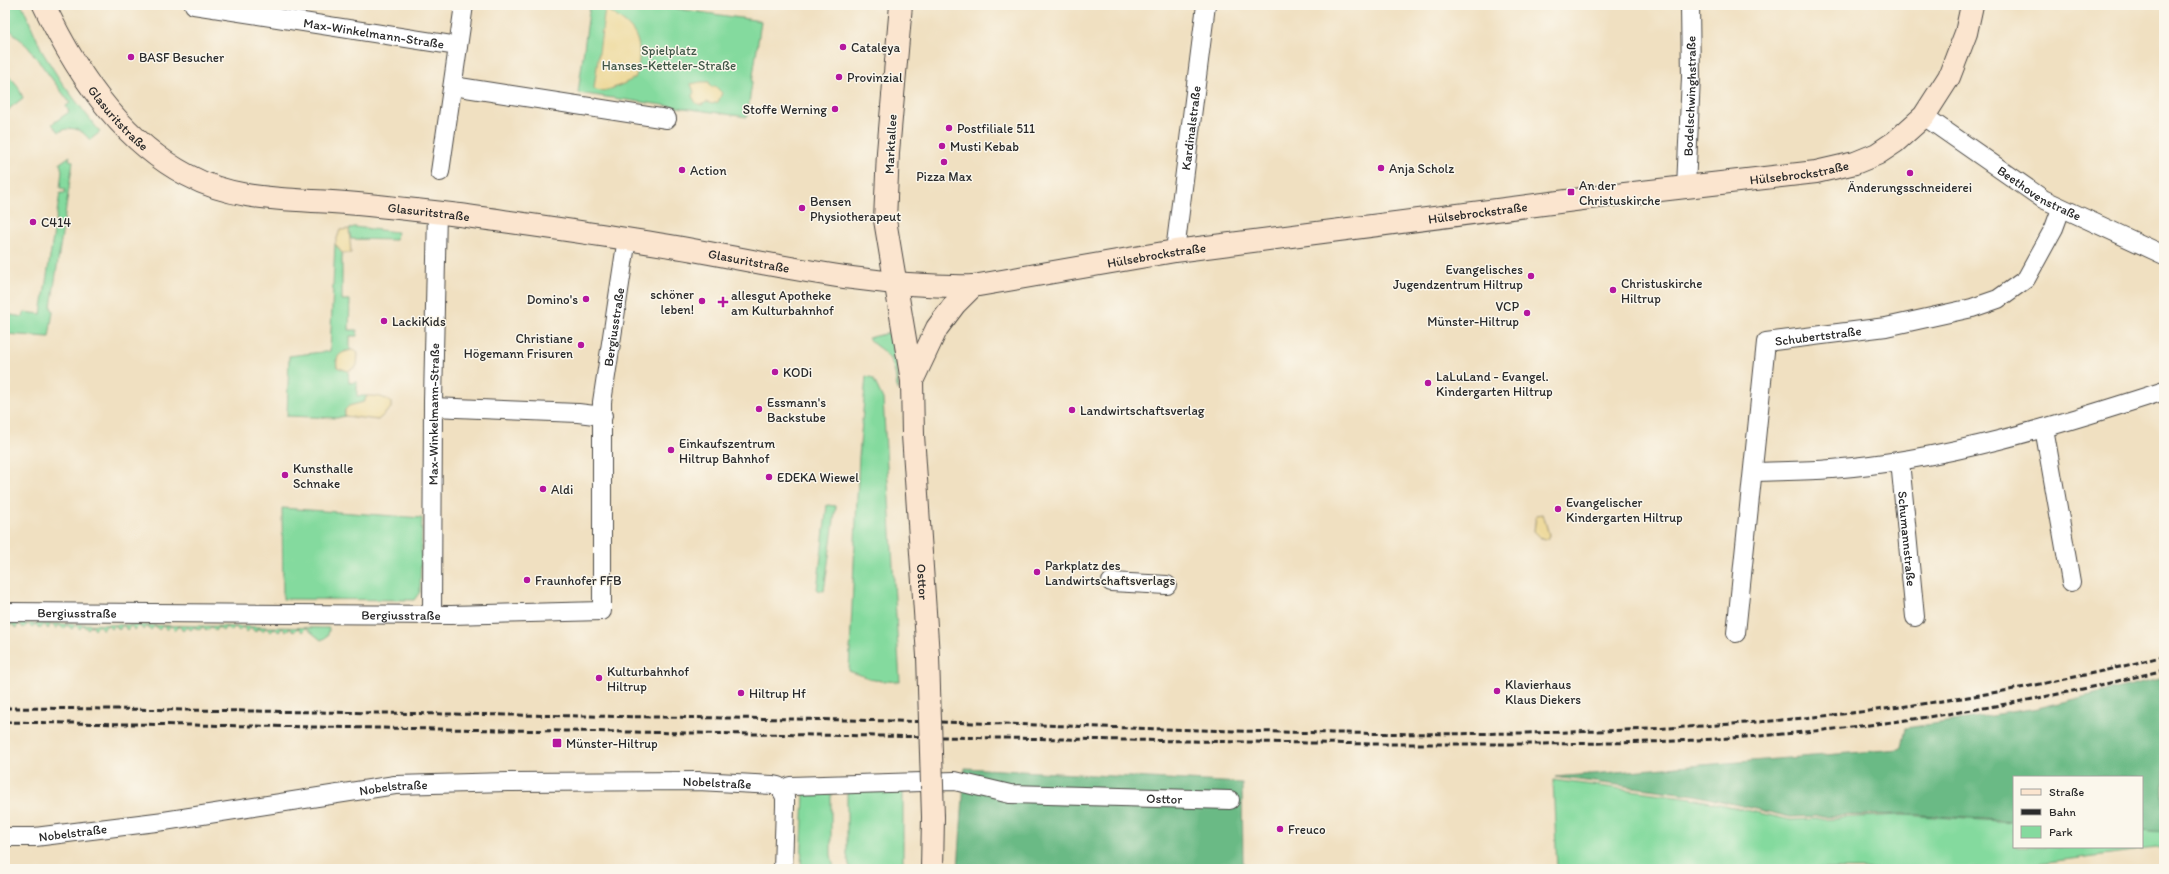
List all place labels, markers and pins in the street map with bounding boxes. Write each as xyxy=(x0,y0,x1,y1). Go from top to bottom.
place label: Cataleya xyxy=(851,40,900,55)
marker: Cataleya xyxy=(838,42,848,52)
place label: BASF Besucher xyxy=(139,50,225,65)
marker: BASF Besucher xyxy=(126,52,136,62)
place label: Provinzial xyxy=(847,70,903,85)
marker: Provinzial xyxy=(834,72,844,82)
place label: Stoffe Werning xyxy=(743,102,827,117)
marker: Stoffe Werning xyxy=(830,104,840,114)
place label: Postfiliale 511 xyxy=(957,121,1035,136)
marker: Postfiliale 511 xyxy=(944,123,954,133)
place label: Musti Kebab xyxy=(950,139,1019,154)
marker: Musti Kebab xyxy=(937,141,947,151)
marker: Pizza Max xyxy=(939,157,949,167)
place label: Anja Scholz xyxy=(1389,161,1454,176)
place label: Action xyxy=(690,163,727,178)
marker: Anja Scholz xyxy=(1376,163,1386,173)
marker: Action xyxy=(677,165,687,175)
marker: Änderungsschneiderei xyxy=(1905,168,1915,178)
place label: Pizza Max xyxy=(916,169,972,184)
place label: An der Christuskirche xyxy=(1579,178,1660,208)
place label: Änderungsschneiderei xyxy=(1848,180,1972,195)
marker: An der Christuskirche xyxy=(1566,187,1576,197)
place label: Bensen Physiotherapeut xyxy=(810,194,901,224)
marker: Bensen Physiotherapeut xyxy=(797,203,807,213)
place label: C414 xyxy=(41,215,71,230)
marker: C414 xyxy=(28,217,38,227)
place label: Evangelisches Jugendzentrum Hiltrup xyxy=(1393,262,1523,292)
marker: Evangelisches Jugendzentrum Hiltrup xyxy=(1526,271,1536,281)
place label: Christuskirche Hiltrup xyxy=(1621,276,1702,306)
marker: Christuskirche Hiltrup xyxy=(1608,285,1618,295)
place label: schöner leben! xyxy=(650,287,694,317)
place label: allesgut Apotheke am Kulturbahnhof xyxy=(731,288,834,318)
place label: Domino's xyxy=(527,292,578,307)
marker: Domino's xyxy=(581,294,591,304)
marker: schöner leben! xyxy=(697,296,707,306)
marker: allesgut Apotheke am Kulturbahnhof xyxy=(718,297,728,307)
place label: VCP Münster-Hiltrup xyxy=(1427,299,1519,329)
marker: VCP Münster-Hiltrup xyxy=(1522,308,1532,318)
place label: LackiKids xyxy=(392,314,446,329)
marker: LackiKids xyxy=(379,316,389,326)
place label: Christiane Högemann Frisuren xyxy=(464,331,573,361)
marker: Christiane Högemann Frisuren xyxy=(576,340,586,350)
place label: KODi xyxy=(783,365,812,380)
marker: KODi xyxy=(770,367,780,377)
place label: LaLuLand - Evangel. Kindergarten Hiltrup xyxy=(1436,369,1553,399)
marker: LaLuLand - Evangel. Kindergarten Hiltrup xyxy=(1423,378,1433,388)
place label: Essmann's Backstube xyxy=(767,395,826,425)
place label: Landwirtschaftsverlag xyxy=(1080,403,1205,418)
marker: Essmann's Backstube xyxy=(754,404,764,414)
marker: Landwirtschaftsverlag xyxy=(1067,405,1077,415)
place label: Einkaufszentrum Hiltrup Bahnhof xyxy=(679,436,775,466)
marker: Einkaufszentrum Hiltrup Bahnhof xyxy=(666,445,676,455)
place label: Kunsthalle Schnake xyxy=(293,461,353,491)
marker: Kunsthalle Schnake xyxy=(280,470,290,480)
place label: EDEKA Wiewel xyxy=(777,470,859,485)
marker: EDEKA Wiewel xyxy=(764,472,774,482)
place label: Aldi xyxy=(551,482,573,497)
marker: Aldi xyxy=(538,484,548,494)
place label: Evangelischer Kindergarten Hiltrup xyxy=(1566,495,1683,525)
marker: Evangelischer Kindergarten Hiltrup xyxy=(1553,504,1563,514)
place label: Parkplatz des Landwirtschaftsverlags xyxy=(1045,558,1175,588)
marker: Parkplatz des Landwirtschaftsverlags xyxy=(1032,567,1042,577)
place label: Fraunhofer FFB xyxy=(535,573,622,588)
marker: Fraunhofer FFB xyxy=(522,575,532,585)
place label: Kulturbahnhof Hiltrup xyxy=(607,664,689,694)
marker: Kulturbahnhof Hiltrup xyxy=(594,673,604,683)
place label: Klavierhaus Klaus Diekers xyxy=(1505,677,1581,707)
place label: Hiltrup Hf xyxy=(749,686,806,701)
marker: Klavierhaus Klaus Diekers xyxy=(1492,686,1502,696)
marker: Hiltrup Hf xyxy=(736,688,746,698)
place label: Münster-Hiltrup xyxy=(566,736,658,751)
marker: Münster-Hiltrup xyxy=(551,737,563,749)
place label: Freuco xyxy=(1288,822,1326,837)
marker: Freuco xyxy=(1275,824,1285,834)

